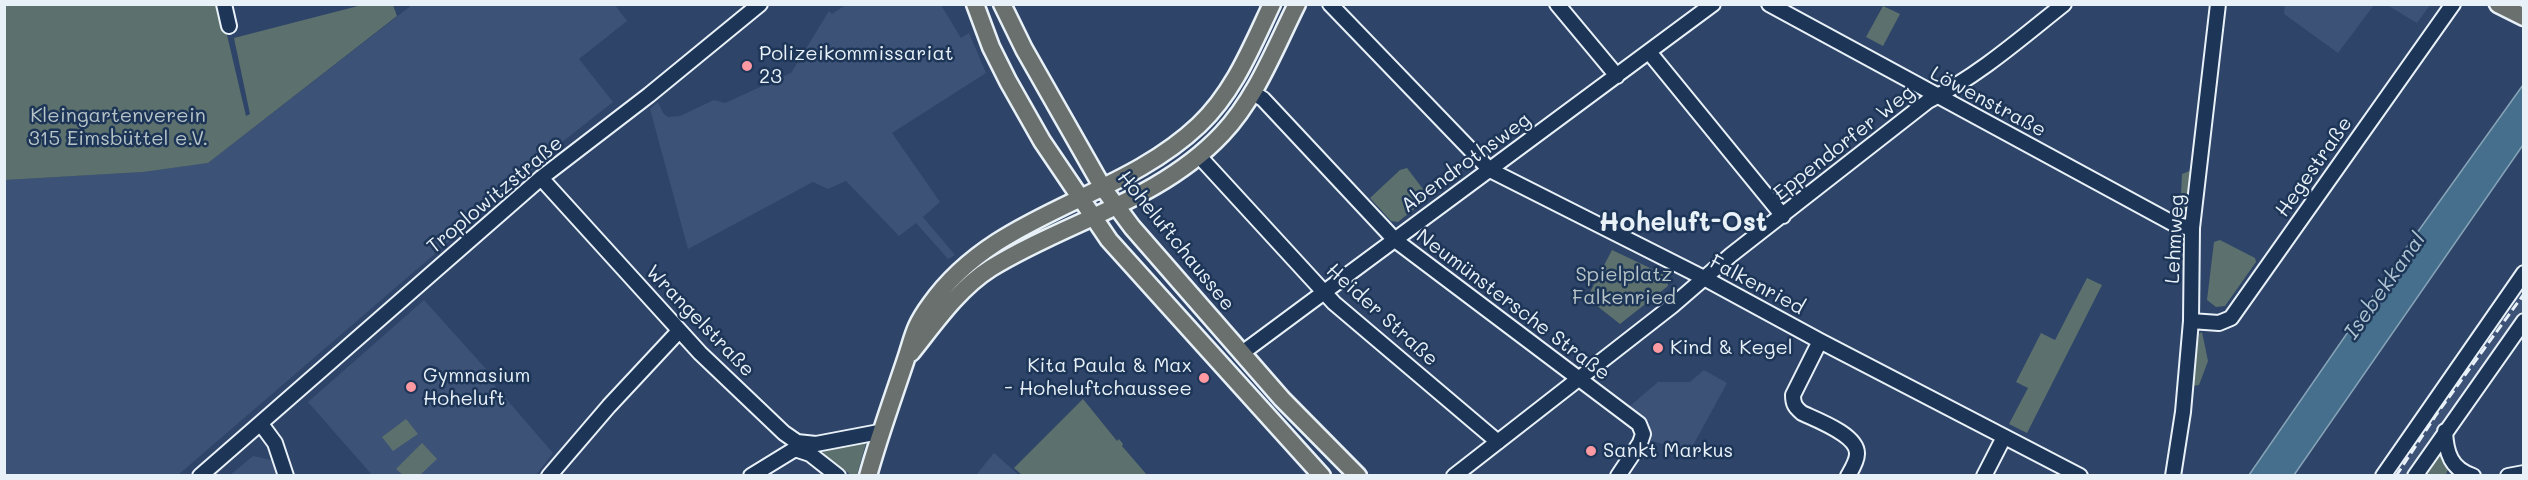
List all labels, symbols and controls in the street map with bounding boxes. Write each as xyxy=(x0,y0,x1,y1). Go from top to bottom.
place label: Polizeikommissariat 23 xyxy=(759,42,954,89)
marker: Polizeikommissariat 23 xyxy=(740,59,754,73)
street label: Löwenstraße xyxy=(1926,61,2050,143)
street label: Eppendorfer Weg xyxy=(1769,80,1919,206)
park label: Kleingartenverein 315 Eimsbüttel e.V. xyxy=(28,104,208,151)
street label: Abendrothsweg xyxy=(1397,108,1535,218)
street label: Hegestraße xyxy=(2271,112,2357,222)
street label: Troplowitzstraße xyxy=(422,131,568,259)
street label: Hoheluftchaussee xyxy=(1112,166,1240,316)
street label: Lehmweg xyxy=(2161,194,2189,284)
district label: Hoheluft-Ost xyxy=(1599,207,1767,239)
street label: Neumünstersche Straße xyxy=(1411,224,1615,386)
water label: Isebekkanal xyxy=(2339,228,2431,344)
street label: Falkenried xyxy=(1705,250,1809,320)
street label: Heider Straße xyxy=(1321,259,1443,371)
street label: Wrangelstraße xyxy=(641,260,759,382)
park label: Spielplatz Falkenried xyxy=(1572,263,1676,310)
place label: Kind & Kegel xyxy=(1670,336,1793,360)
marker: Kind & Kegel xyxy=(1651,341,1665,355)
place label: Kita Paula & Max - Hoheluftchaussee xyxy=(1004,354,1192,401)
place label: Gymnasium Hoheluft xyxy=(423,364,530,411)
marker: Kita Paula & Max - Hoheluftchaussee xyxy=(1197,371,1211,385)
marker: Gymnasium Hoheluft xyxy=(404,380,418,394)
place label: Sankt Markus xyxy=(1603,439,1733,463)
marker: Sankt Markus xyxy=(1584,444,1598,458)

